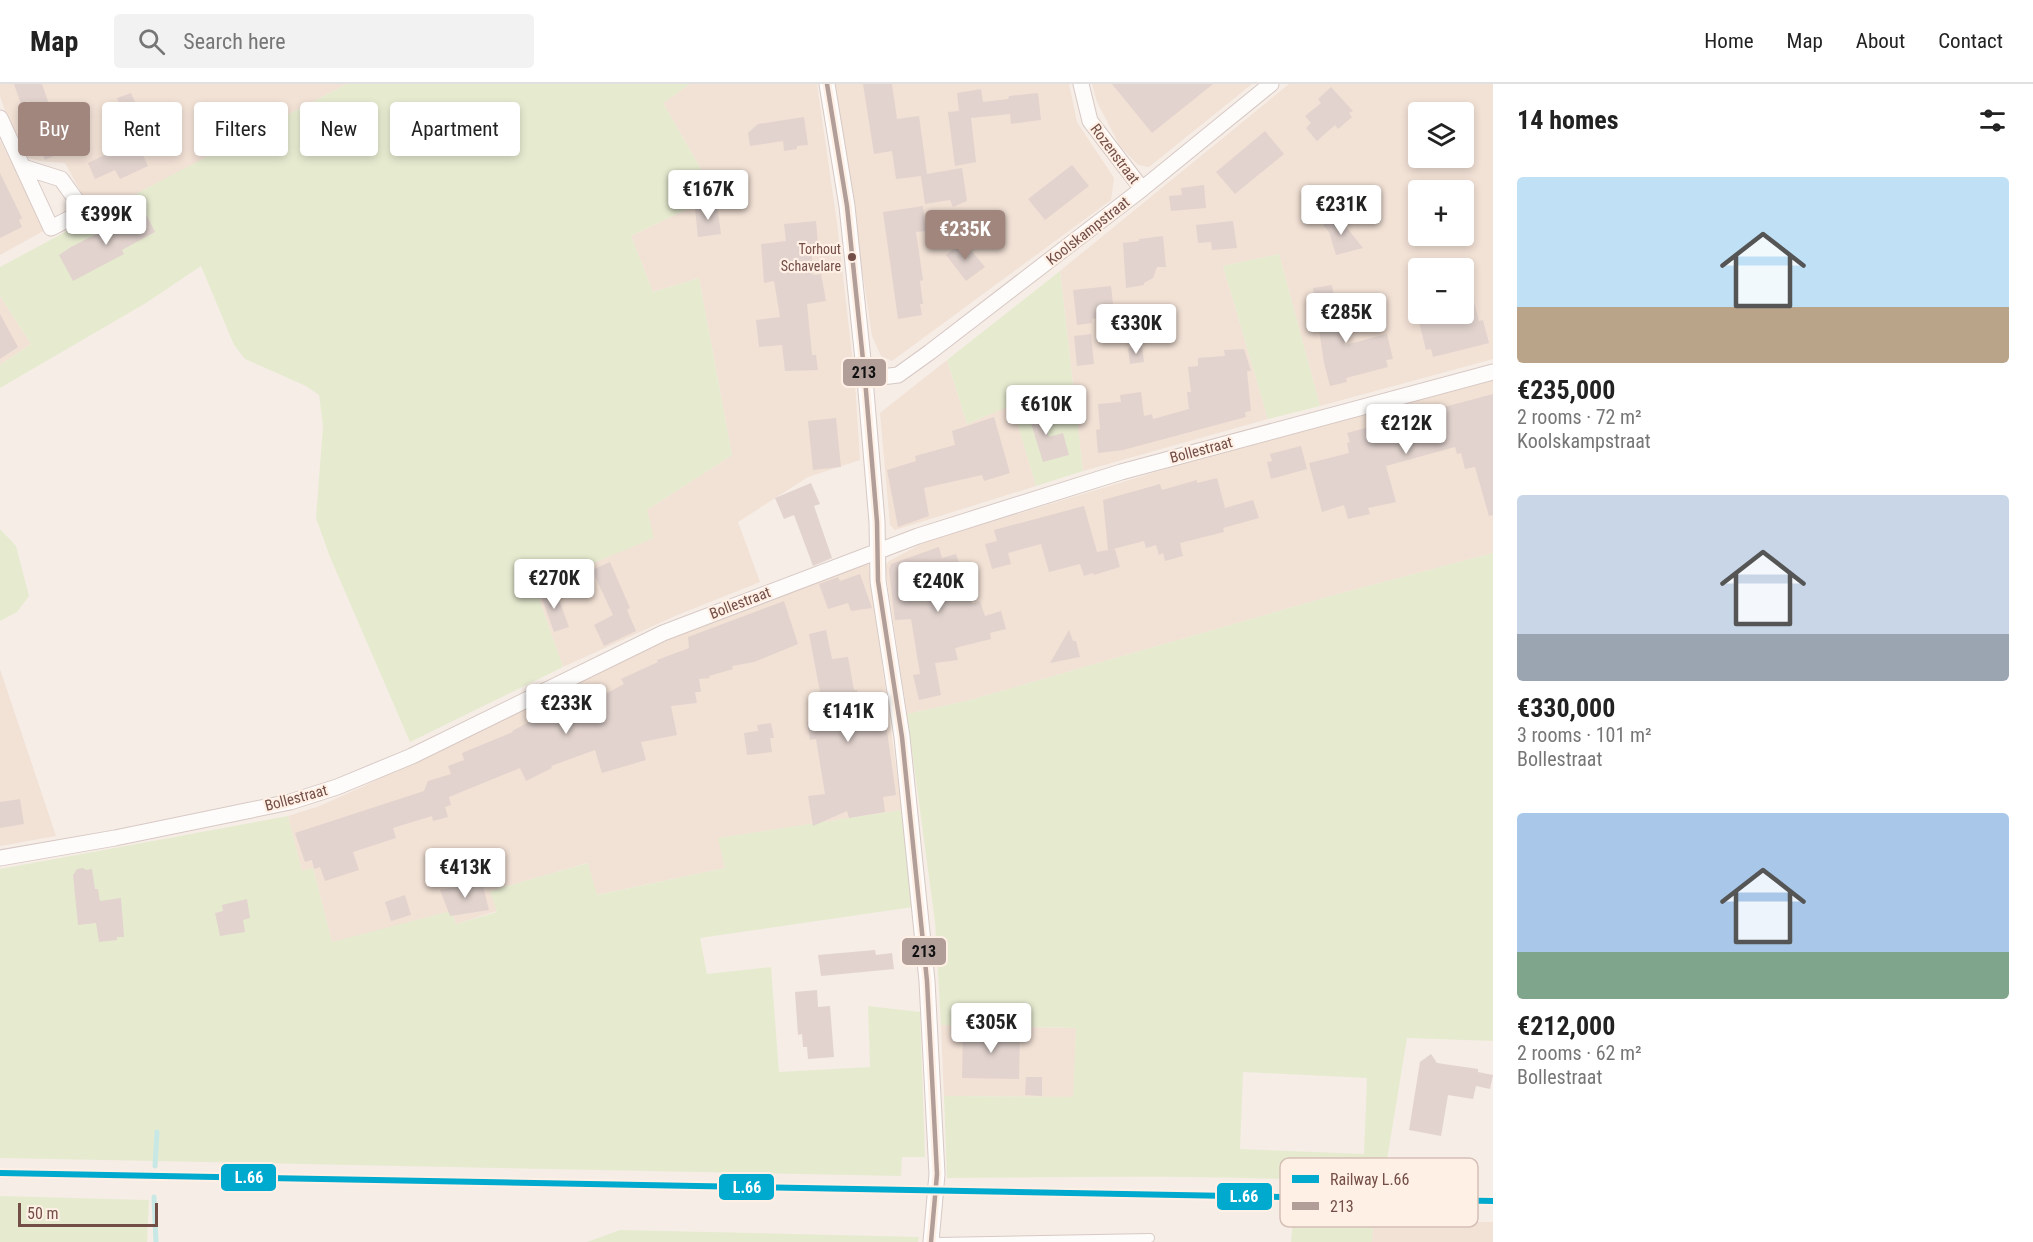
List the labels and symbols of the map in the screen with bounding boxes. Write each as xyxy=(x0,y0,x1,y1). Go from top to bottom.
street label: Rozenstraat xyxy=(1087,120,1143,188)
pin: €167K xyxy=(666,170,750,221)
pin: €231K xyxy=(1299,185,1383,236)
street label: Koolskampstraat xyxy=(1043,193,1133,269)
pin: €399K xyxy=(64,195,148,246)
pin: €235K xyxy=(923,210,1007,261)
place label: Torhout Schavelare xyxy=(781,241,841,274)
marker: Torhout Schavelare xyxy=(846,251,858,263)
pin: €285K xyxy=(1304,293,1388,344)
pin: €330K xyxy=(1094,304,1178,355)
line badge: 213 xyxy=(842,358,887,387)
text: 213 xyxy=(852,363,876,382)
pin: €610K xyxy=(1004,385,1088,436)
pin: €212K xyxy=(1364,404,1448,455)
street label: Bollestraat xyxy=(1168,433,1234,467)
pin: €270K xyxy=(512,559,596,610)
pin: €240K xyxy=(896,562,980,613)
street label: Bollestraat xyxy=(707,583,773,623)
pin: €233K xyxy=(524,684,608,735)
pin: €141K xyxy=(806,692,890,743)
street label: Bollestraat xyxy=(263,781,329,815)
pin: €413K xyxy=(423,848,507,899)
line badge: 213 xyxy=(901,937,947,966)
text: 213 xyxy=(912,942,936,961)
pin: €305K xyxy=(949,1003,1033,1054)
legend xyxy=(1280,1158,1478,1227)
line badge: L.66 xyxy=(220,1163,277,1192)
text: L.66 xyxy=(235,1168,263,1187)
text: Railway L.66 xyxy=(1330,1170,1410,1189)
line badge: L.66 xyxy=(718,1173,775,1201)
text: L.66 xyxy=(733,1178,761,1197)
line badge: L.66 xyxy=(1216,1182,1273,1211)
text: L.66 xyxy=(1230,1187,1258,1206)
text: 213 xyxy=(1330,1197,1354,1216)
scale bar xyxy=(18,1200,158,1228)

